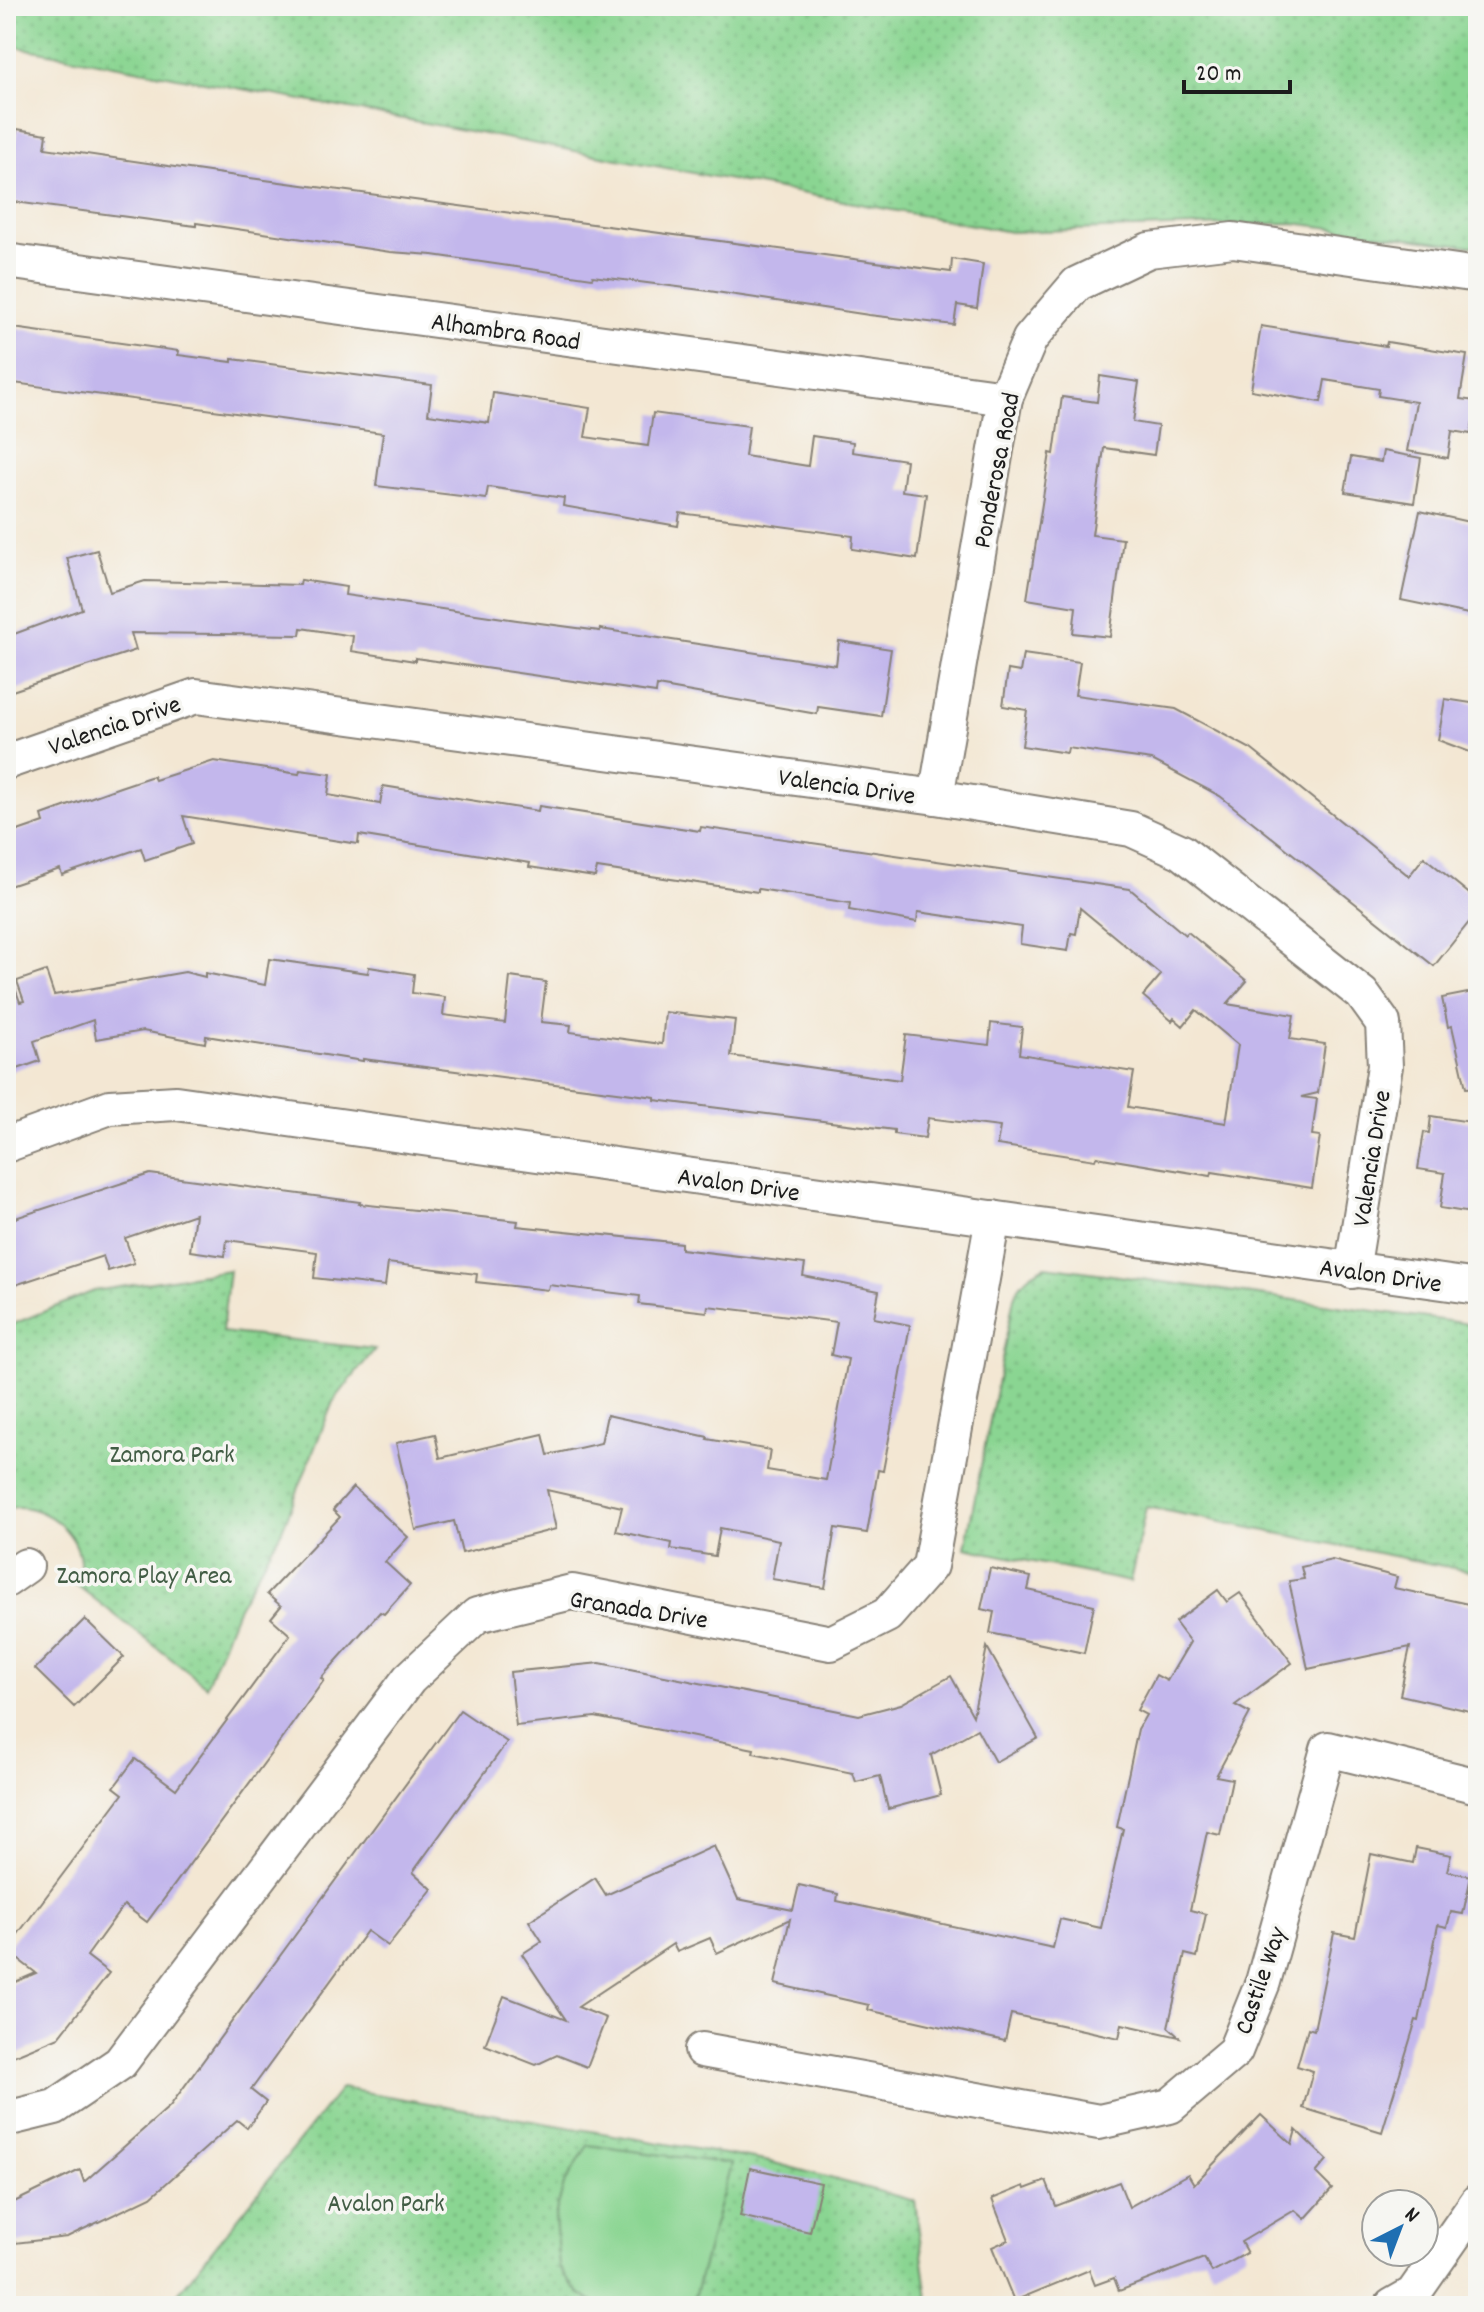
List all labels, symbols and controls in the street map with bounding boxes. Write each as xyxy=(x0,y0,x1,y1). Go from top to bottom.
scale bar xyxy=(1184,44,1290,94)
text: 20 m xyxy=(1196,58,1242,92)
street label: Alhambra Road xyxy=(429,305,582,362)
street label: Ponderosa Road xyxy=(965,390,1032,552)
street label: Valencia Drive xyxy=(44,687,186,767)
street label: Valencia Drive xyxy=(776,761,917,816)
street label: Valencia Drive xyxy=(1344,1088,1403,1229)
street label: Avalon Drive xyxy=(675,1160,802,1213)
street label: Avalon Drive xyxy=(1317,1251,1444,1304)
park label: Zamora Park xyxy=(109,1438,235,1475)
park label: Zamora Play Area xyxy=(56,1559,232,1596)
street label: Granada Drive xyxy=(567,1582,710,1641)
street label: Castile Way xyxy=(1227,1922,1298,2040)
park label: Avalon Park xyxy=(327,2187,445,2224)
north arrow xyxy=(1360,2188,1440,2268)
text: N xyxy=(1397,2201,1426,2231)

